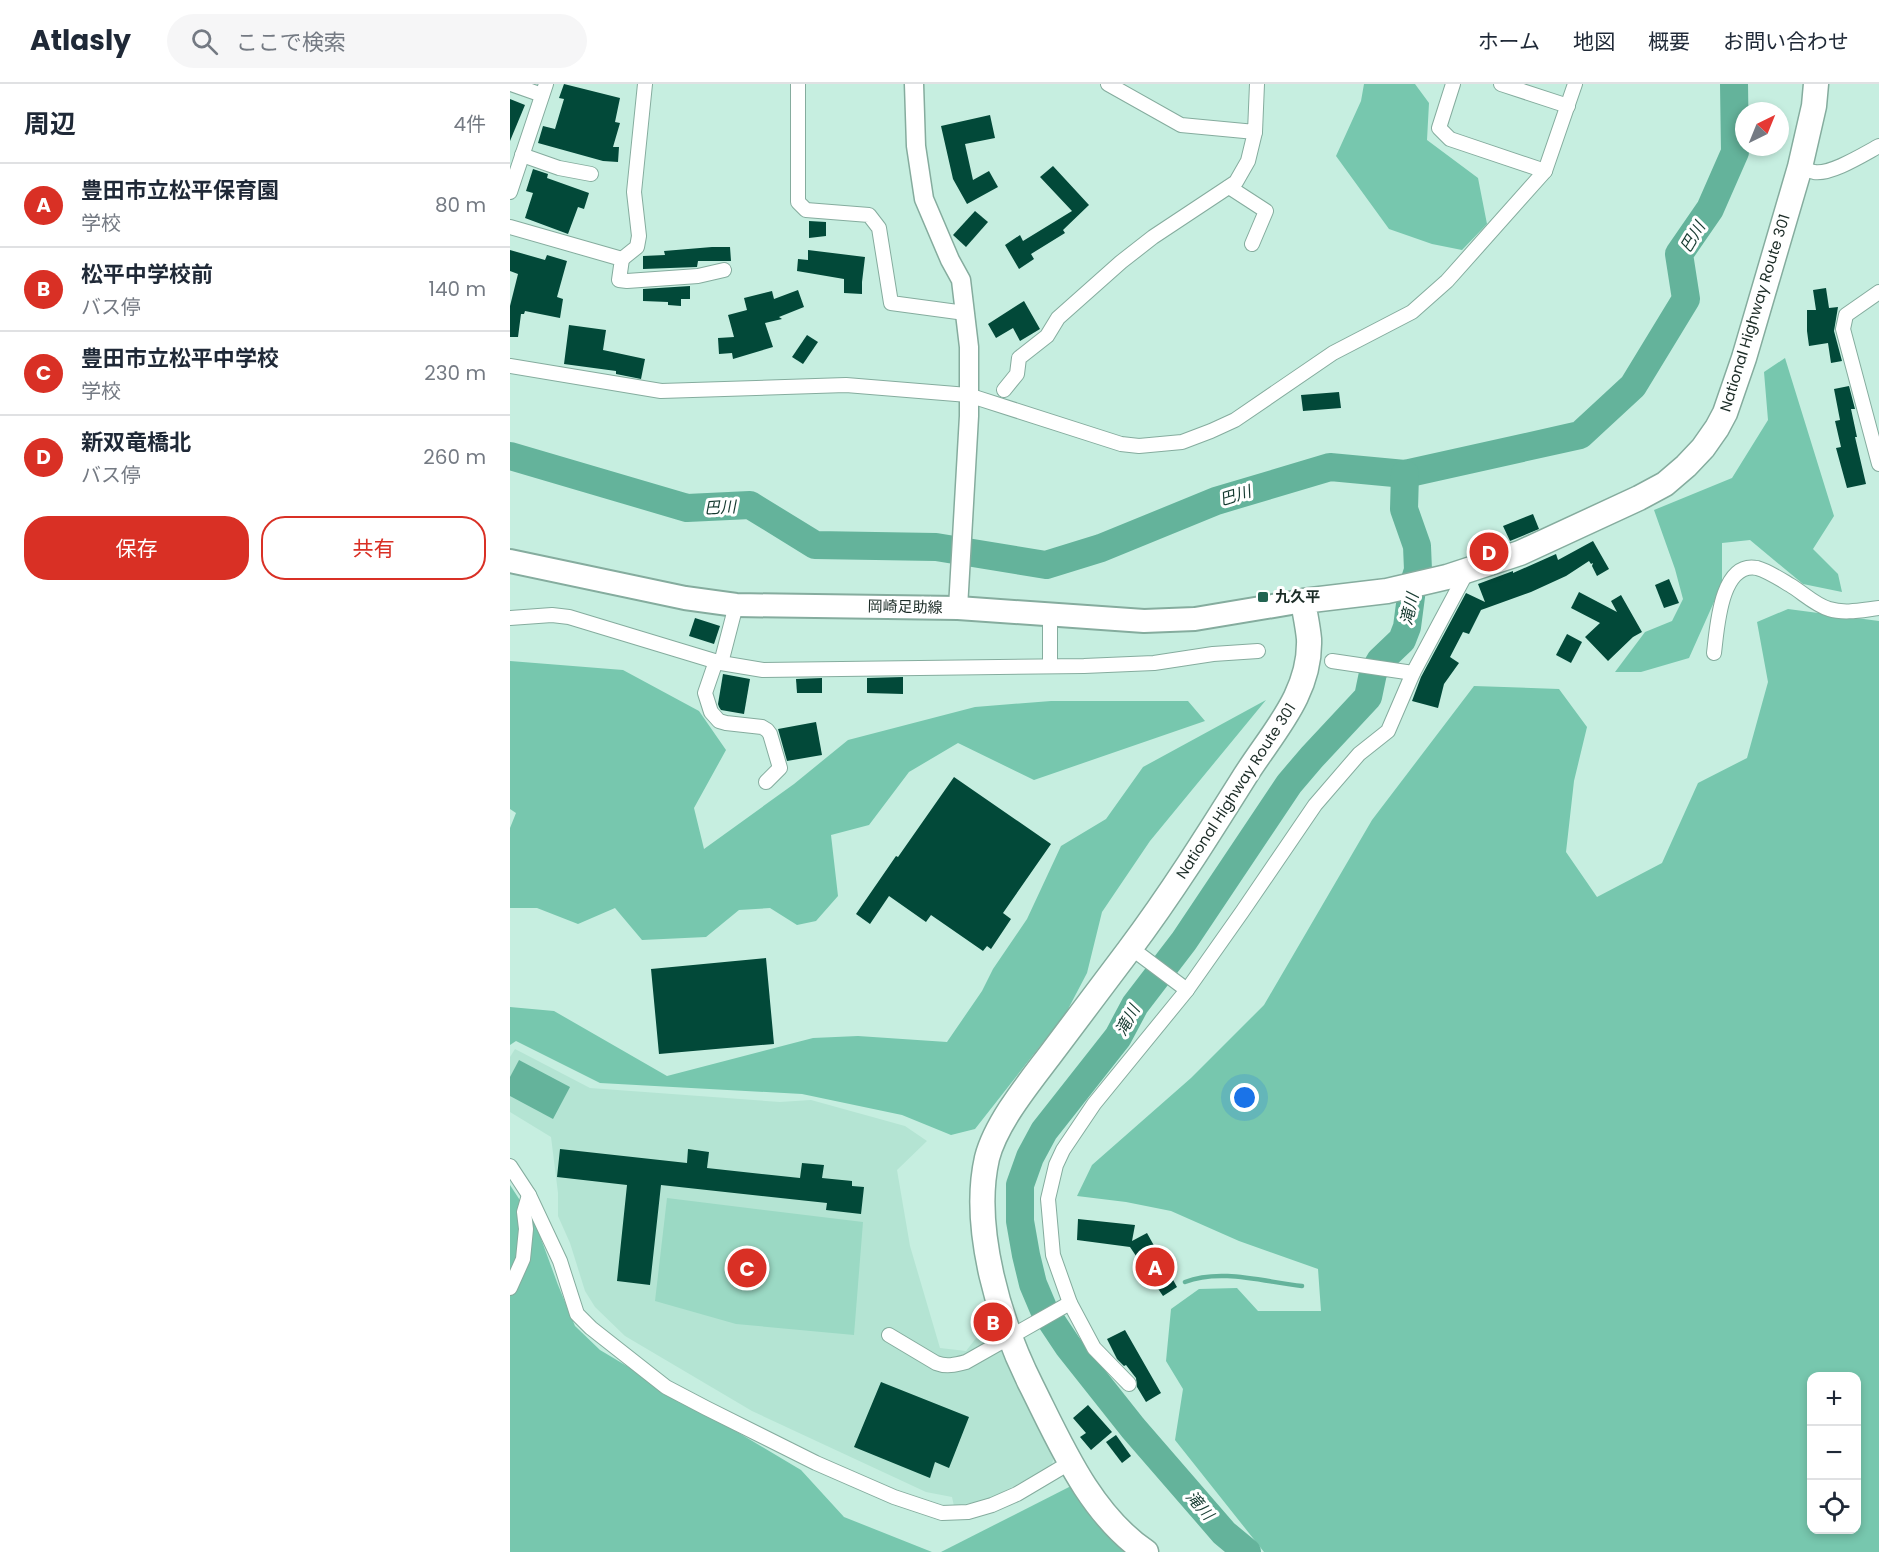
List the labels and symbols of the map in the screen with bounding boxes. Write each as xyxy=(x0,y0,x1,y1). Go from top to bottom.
north arrow xyxy=(1735,102,1789,156)
street label: National Highway Route 301 xyxy=(1714,211,1795,414)
water label: 巴川 xyxy=(1674,216,1712,257)
water label: 巴川 xyxy=(1216,479,1256,511)
water label: 巴川 xyxy=(703,495,739,520)
pin: D xyxy=(1470,530,1508,574)
place label: 九久平 xyxy=(1275,586,1320,607)
water label: 滝川 xyxy=(1395,589,1425,627)
marker: 九久平 xyxy=(1256,590,1270,604)
street label: 岡崎足助線 xyxy=(867,595,943,618)
street label: National Highway Route 301 xyxy=(1171,699,1300,883)
water label: 滝川 xyxy=(1110,999,1146,1040)
your location xyxy=(1230,1083,1259,1112)
pin: A xyxy=(1136,1244,1174,1290)
pin: C xyxy=(728,1246,766,1290)
pin: B xyxy=(974,1300,1012,1344)
water label: 滝川 xyxy=(1180,1486,1220,1526)

